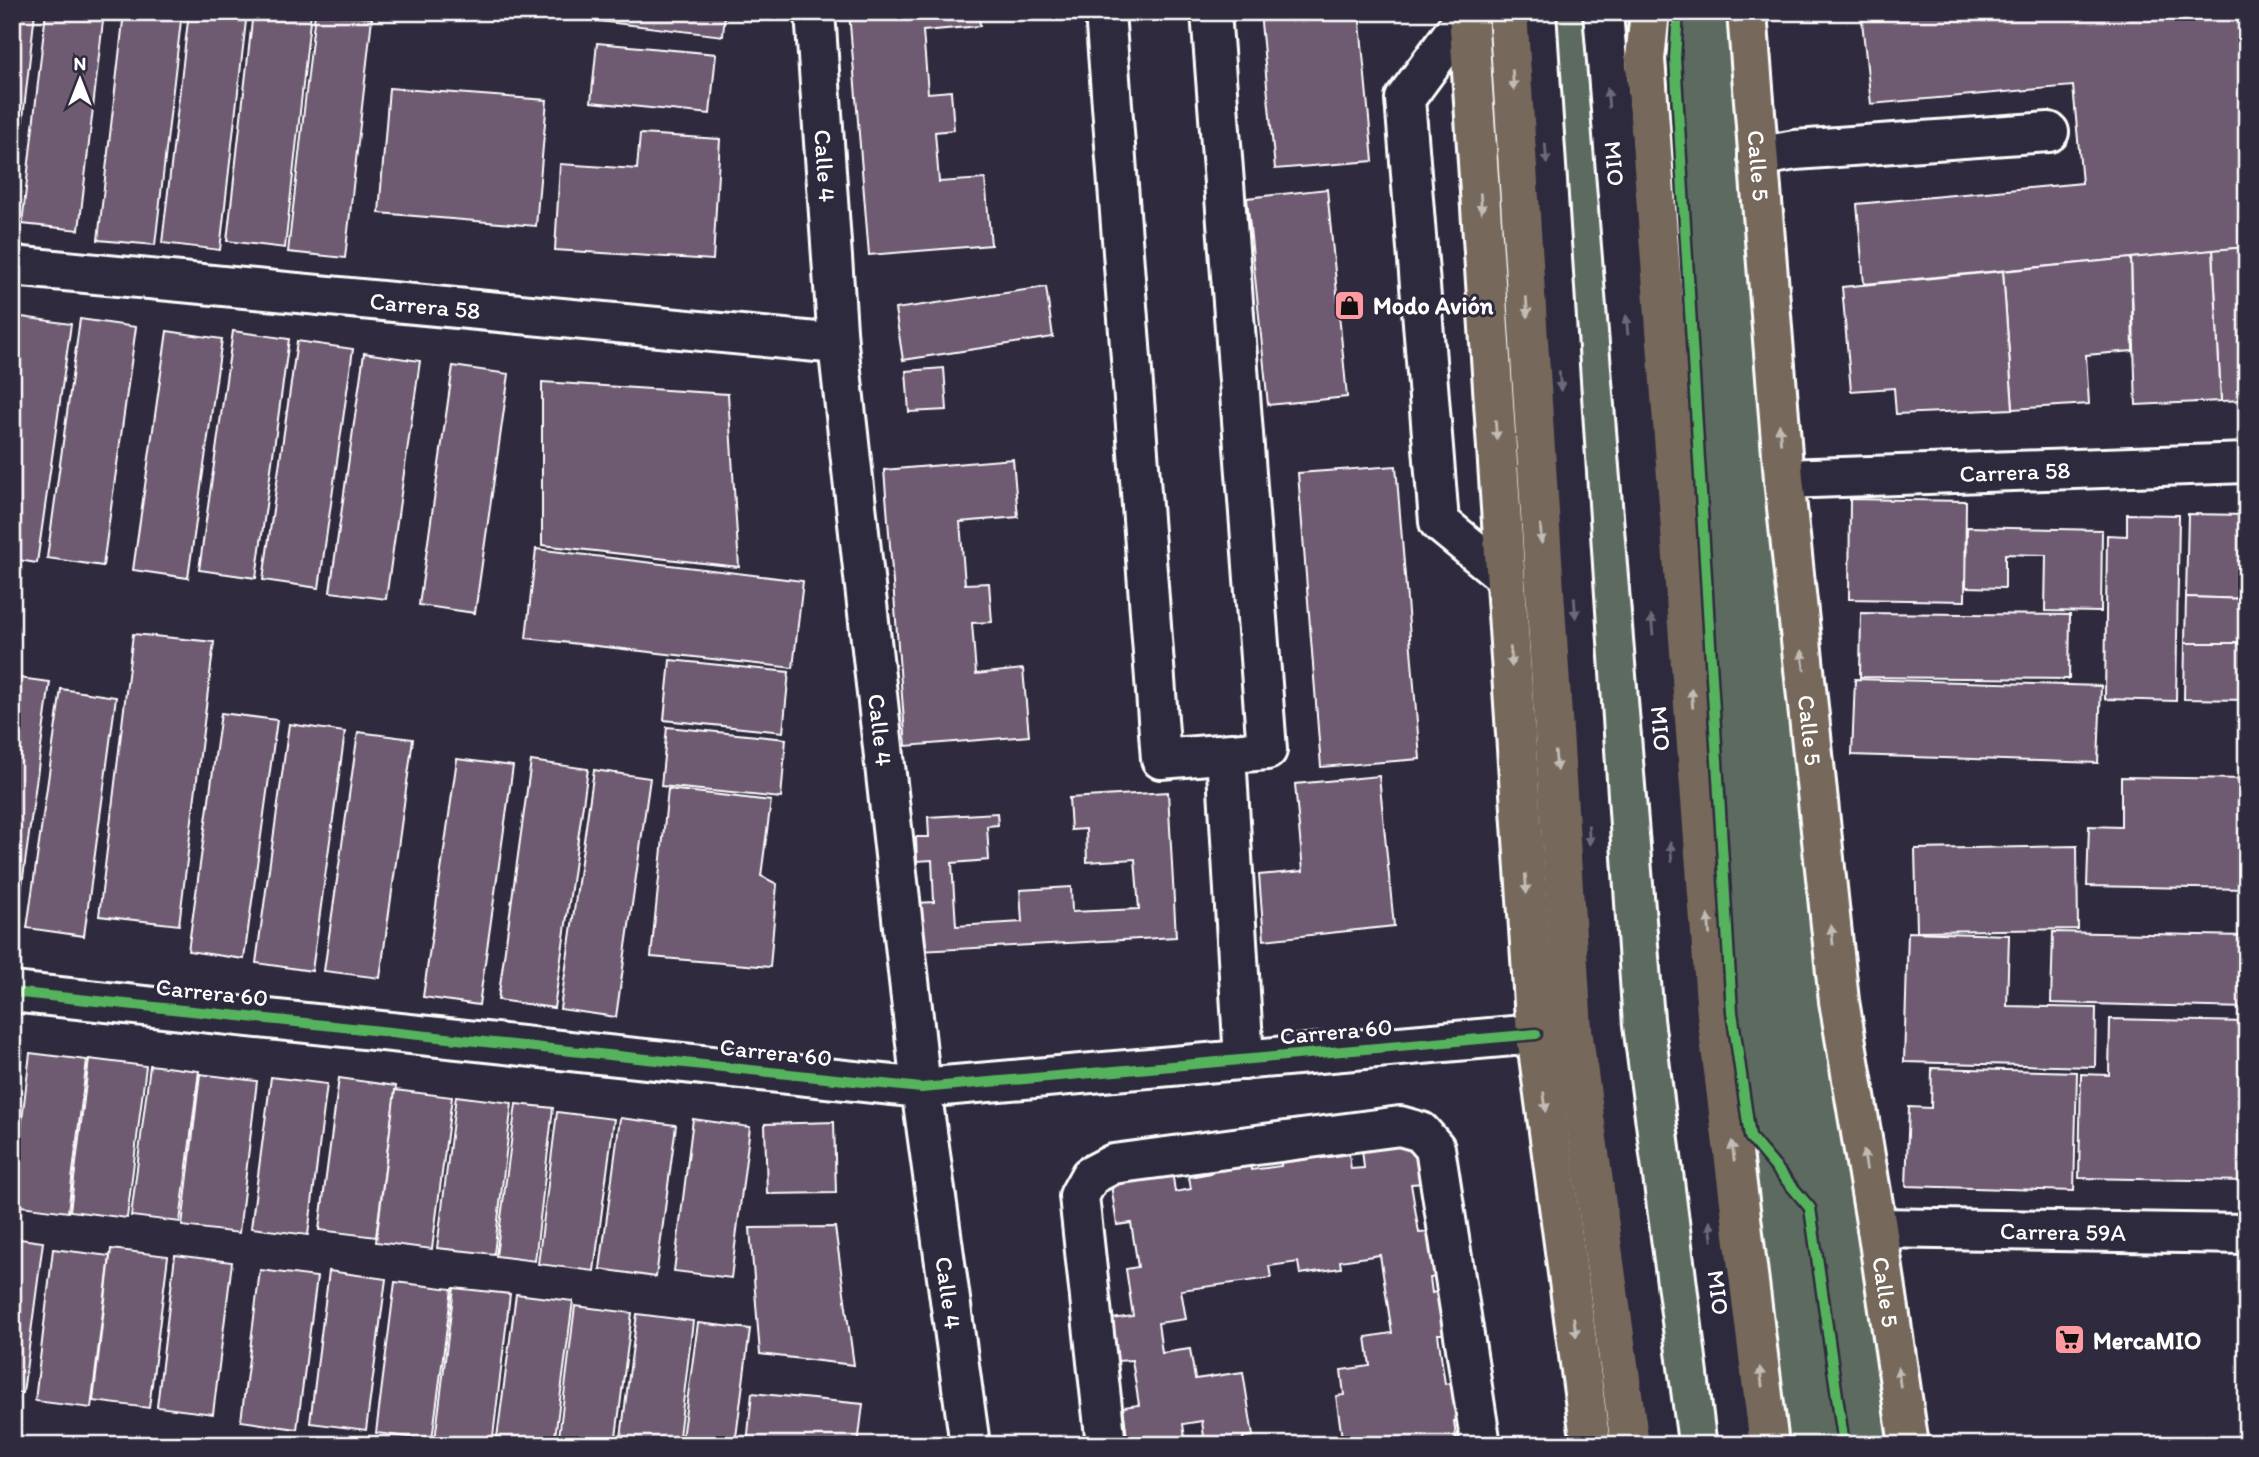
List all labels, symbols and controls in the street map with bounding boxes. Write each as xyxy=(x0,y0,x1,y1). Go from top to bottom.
north arrow xyxy=(46,46,116,116)
text: N xyxy=(74,52,86,75)
one-way arrow xyxy=(1507,70,1518,92)
one-way arrow xyxy=(1602,87,1613,109)
street label: Calle 4 xyxy=(809,128,843,203)
street label: Calle 5 xyxy=(1742,129,1776,202)
street label: MIO xyxy=(1599,140,1632,187)
one-way arrow xyxy=(1540,143,1551,165)
one-way arrow xyxy=(1476,192,1487,214)
street label: Carrera 58 xyxy=(368,285,482,325)
shop icon: Modo Avión xyxy=(1333,288,1367,322)
place label: Modo Avión xyxy=(1373,291,1494,320)
one-way arrow xyxy=(1522,297,1533,319)
one-way arrow xyxy=(1621,314,1632,336)
one-way arrow xyxy=(1555,370,1566,392)
one-way arrow xyxy=(1490,419,1501,441)
one-way arrow xyxy=(1774,423,1785,445)
street label: Carrera 58 xyxy=(1959,455,2071,487)
one-way arrow xyxy=(1536,524,1547,546)
one-way arrow xyxy=(1570,597,1581,619)
one-way arrow xyxy=(1646,614,1657,636)
one-way arrow xyxy=(1505,646,1516,668)
one-way arrow xyxy=(1797,649,1808,671)
one-way arrow xyxy=(1686,687,1697,709)
street label: Calle 4 xyxy=(863,692,899,768)
street label: Calle 5 xyxy=(1792,693,1829,767)
street label: MIO xyxy=(1645,705,1678,752)
one-way arrow xyxy=(1551,751,1562,773)
one-way arrow xyxy=(1584,824,1595,846)
one-way arrow xyxy=(1665,840,1676,862)
one-way arrow xyxy=(1521,873,1532,895)
one-way arrow xyxy=(1703,914,1714,936)
one-way arrow xyxy=(1826,924,1837,946)
street label: Carrera 60 xyxy=(154,972,270,1012)
street label: Carrera 60 xyxy=(1279,1012,1393,1050)
street label: Carrera 60 xyxy=(718,1032,834,1072)
one-way arrow xyxy=(1540,1091,1551,1113)
one-way arrow xyxy=(1727,1140,1738,1162)
one-way arrow xyxy=(1860,1149,1871,1171)
street label: Carrera 59A xyxy=(2000,1215,2126,1247)
one-way arrow xyxy=(1705,1220,1716,1242)
street label: Calle 4 xyxy=(930,1255,968,1331)
street label: Calle 5 xyxy=(1867,1255,1906,1329)
street label: MIO xyxy=(1702,1268,1736,1317)
one-way arrow xyxy=(1570,1316,1581,1338)
supermarket icon: MercaMIO xyxy=(2053,1323,2087,1357)
place label: MercaMIO xyxy=(2093,1326,2201,1355)
one-way arrow xyxy=(1756,1366,1767,1388)
one-way arrow xyxy=(1893,1366,1904,1388)

